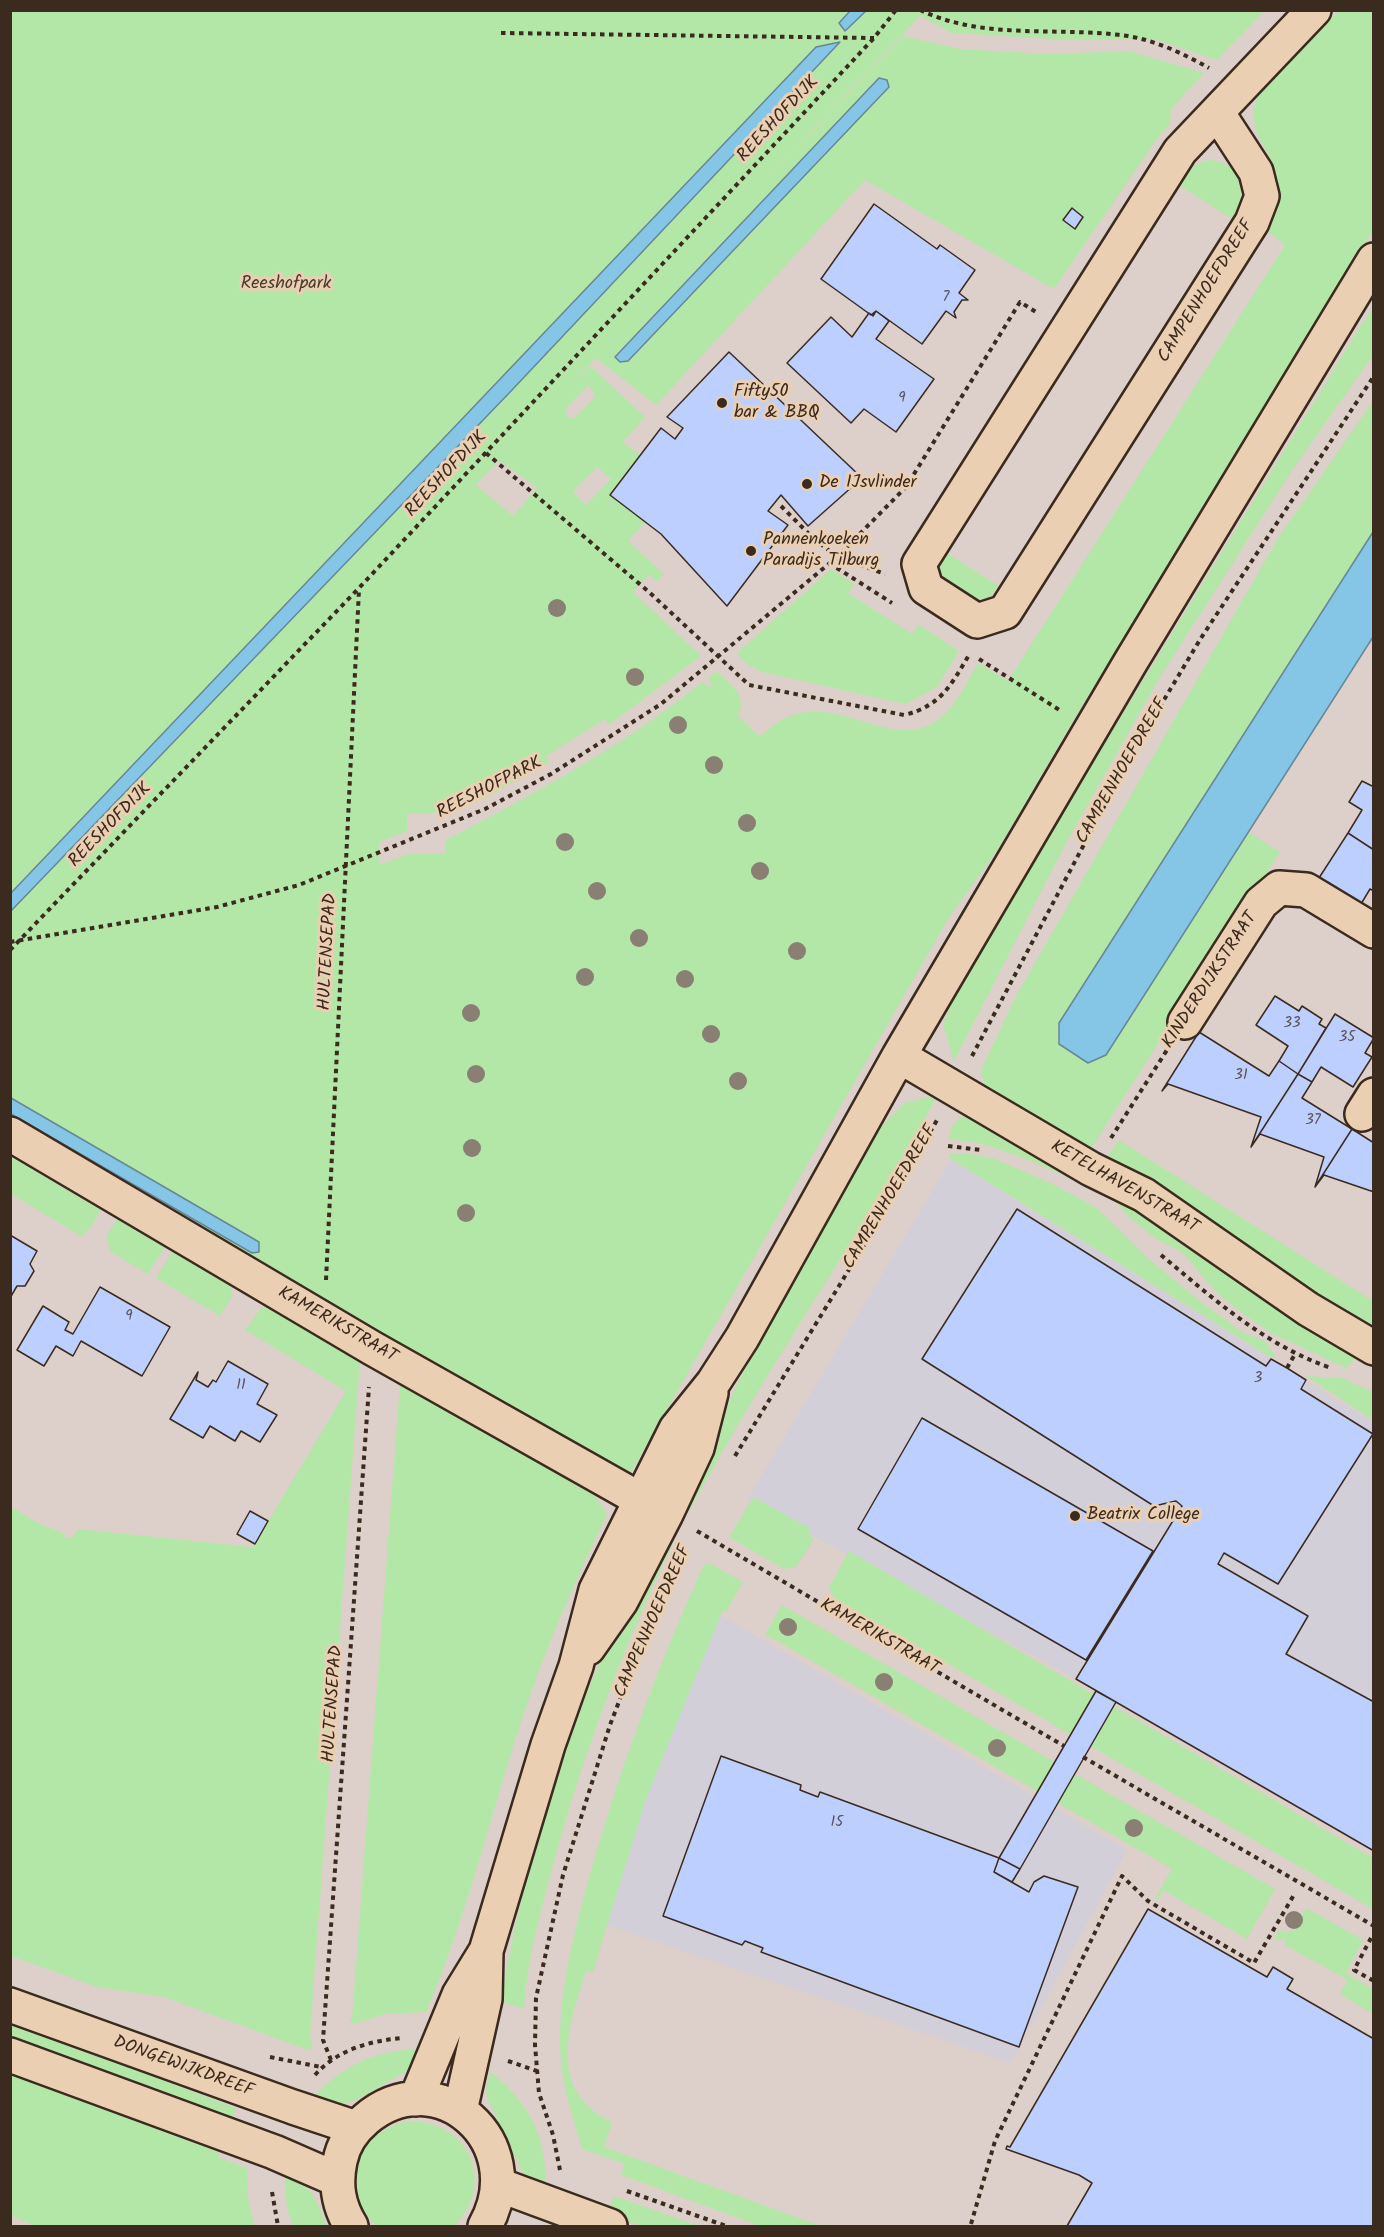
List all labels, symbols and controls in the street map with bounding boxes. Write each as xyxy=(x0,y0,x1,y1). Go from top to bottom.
street label: REESHOFDIJK xyxy=(734,72,824,168)
street label: CAMPENHOEFDREEF xyxy=(1154,217,1260,367)
park label: Reeshofpark xyxy=(241,274,331,296)
house number: 7 xyxy=(943,289,949,307)
place label: Fifty50 bar & BBQ xyxy=(734,382,819,424)
house number: 9 xyxy=(898,390,906,408)
marker: Fifty50 bar & BBQ xyxy=(715,396,729,410)
street label: REESHOFDIJK xyxy=(402,427,492,523)
place label: De IJsvlinder xyxy=(819,473,917,495)
marker: De IJsvlinder xyxy=(800,477,814,491)
place label: Pannenkoeken Paradijs Tilburg xyxy=(763,530,879,572)
marker: Pannenkoeken Paradijs Tilburg xyxy=(744,544,758,558)
street label: CAMPENHOEFDREEF xyxy=(1073,696,1173,848)
street label: REESHOFPARK xyxy=(434,753,546,825)
street label: REESHOFDIJK xyxy=(65,779,157,873)
street label: HULTENSEPAD xyxy=(315,893,343,1011)
street label: KINDERDIJKSTRAAT xyxy=(1159,909,1263,1053)
house number: 33 xyxy=(1283,1015,1301,1033)
house number: 35 xyxy=(1339,1029,1355,1047)
house number: 31 xyxy=(1234,1067,1248,1085)
house number: 37 xyxy=(1305,1112,1321,1130)
street label: CAMPENHOEFDREEF xyxy=(839,1122,943,1274)
street label: KETELHAVENSTRAAT xyxy=(1046,1137,1202,1239)
street label: KAMERIKSTRAAT xyxy=(273,1283,401,1369)
house number: 9 xyxy=(125,1308,133,1326)
house number: 3 xyxy=(1254,1370,1262,1388)
house number: 11 xyxy=(236,1377,246,1395)
place label: Beatrix College xyxy=(1087,1505,1200,1527)
marker: Beatrix College xyxy=(1068,1509,1082,1523)
street label: CAMPENHOEFDREEF xyxy=(611,1543,697,1701)
street label: KAMERIKSTRAAT xyxy=(815,1595,943,1681)
street label: HULTENSEPAD xyxy=(319,1645,349,1763)
house number: 15 xyxy=(831,1814,843,1832)
street label: DONGEWIJKDREEF xyxy=(110,2033,256,2103)

